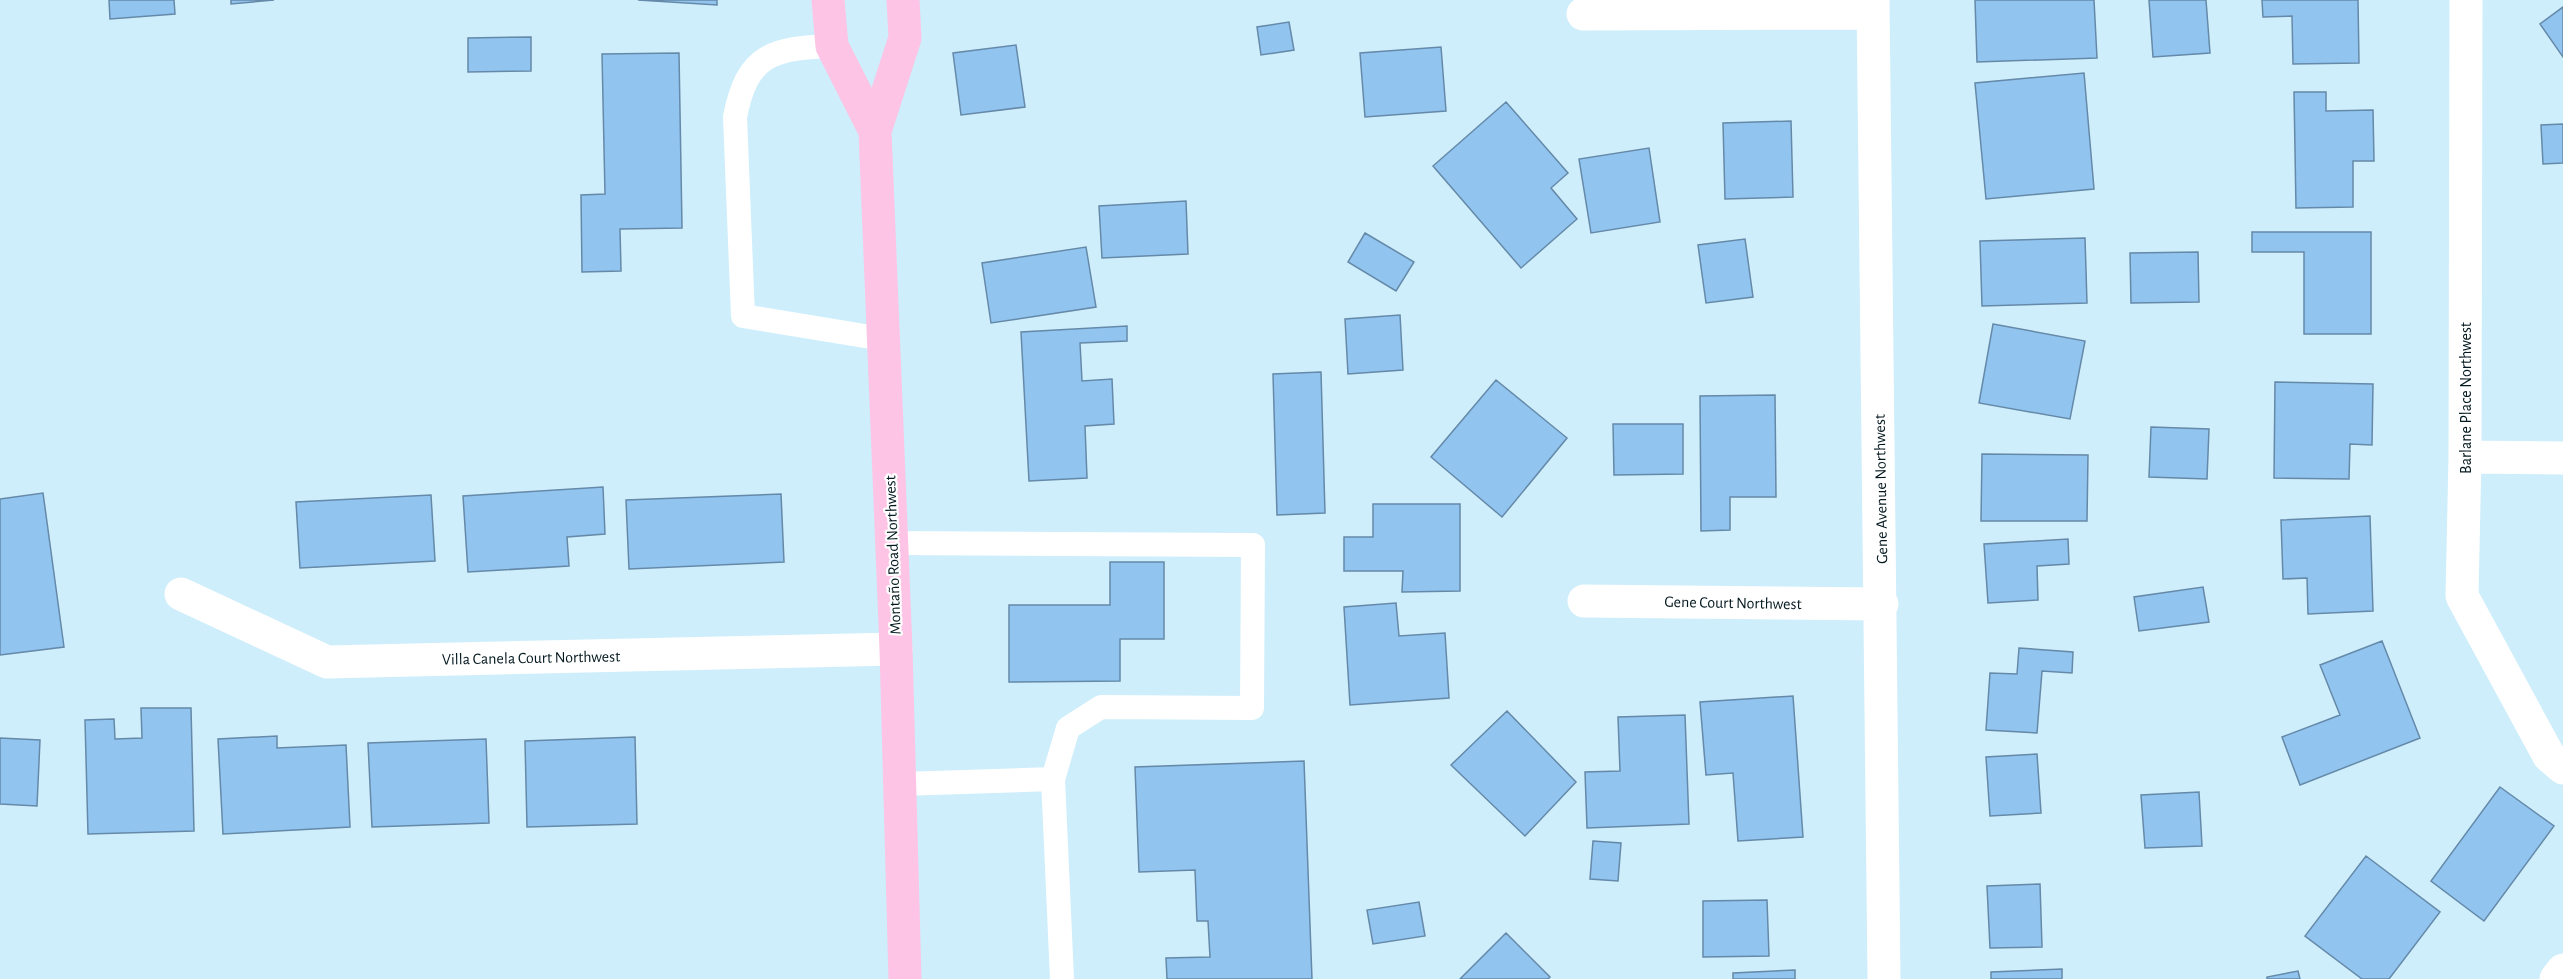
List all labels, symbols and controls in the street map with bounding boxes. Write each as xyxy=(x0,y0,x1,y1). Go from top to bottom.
street label: Barlane Place Northwest xyxy=(2458,322,2474,474)
street label: Gene Avenue Northwest xyxy=(1872,414,1890,564)
street label: Montaño Road Northwest xyxy=(882,475,904,635)
street label: Gene Court Northwest xyxy=(1664,594,1802,612)
street label: Villa Canela Court Northwest xyxy=(442,648,620,668)

